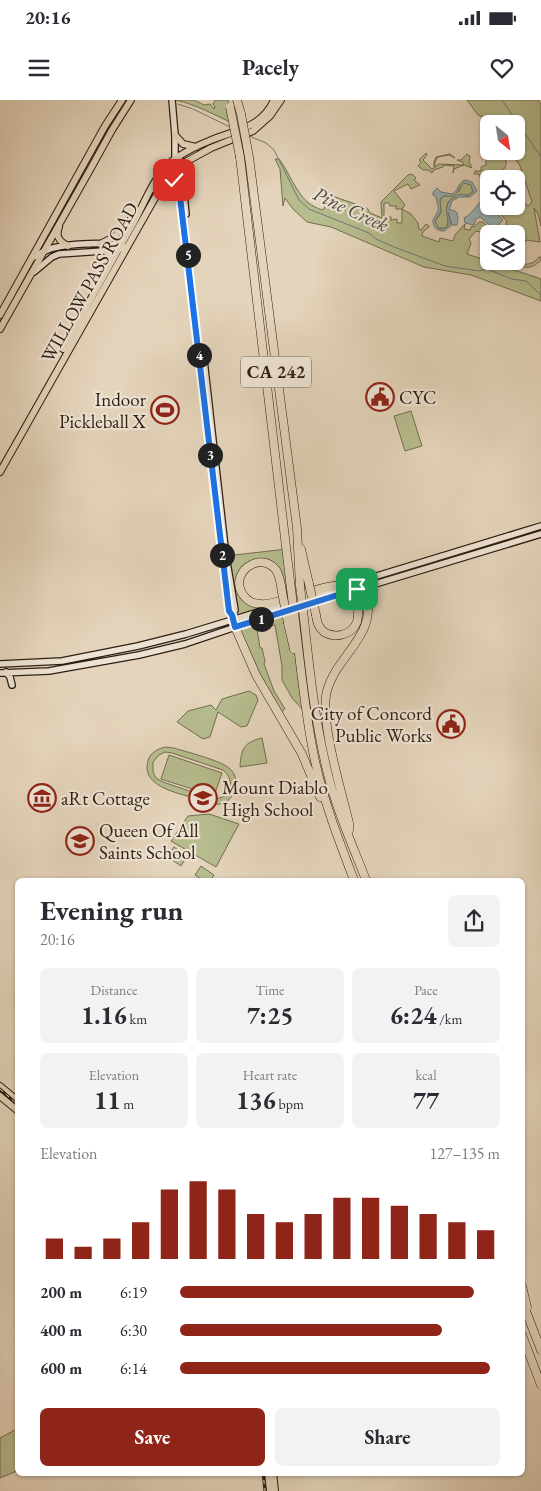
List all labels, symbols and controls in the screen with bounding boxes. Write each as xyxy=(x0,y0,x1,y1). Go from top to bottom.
text: 20:16 xyxy=(25,5,71,30)
text: Pacely xyxy=(242,53,299,82)
icon: menu xyxy=(25,54,53,82)
icon: heart xyxy=(488,54,516,82)
north arrow xyxy=(480,115,525,160)
map controls xyxy=(480,115,525,270)
pin xyxy=(153,159,195,201)
icon: check xyxy=(160,166,188,194)
button: locate xyxy=(480,170,525,215)
water label: Pine Creek xyxy=(309,180,393,238)
street label: WILLOW PASS ROAD xyxy=(35,198,144,367)
button: layers xyxy=(480,225,525,270)
pin: 5 xyxy=(176,242,200,268)
text: 5 xyxy=(185,246,192,264)
pin: 4 xyxy=(186,342,212,368)
text: 4 xyxy=(196,346,203,364)
road number: CA 242 xyxy=(241,356,311,388)
public building icon: CYC xyxy=(365,382,395,412)
place label: CYC xyxy=(399,385,437,410)
place label: Indoor Pickleball X xyxy=(59,387,147,434)
sports icon: Indoor Pickleball X xyxy=(150,395,180,425)
pin: 3 xyxy=(198,442,222,468)
text: 3 xyxy=(207,446,214,464)
pin: 2 xyxy=(210,542,234,568)
text: 2 xyxy=(219,546,226,564)
pin xyxy=(336,568,378,610)
icon: arrive xyxy=(343,575,371,603)
pin: 1 xyxy=(248,606,274,632)
text: 1 xyxy=(258,610,265,628)
place label: City of Concord Public Works xyxy=(311,701,432,748)
public building icon: City of Concord Public Works xyxy=(436,709,466,739)
place label: Mount Diablo High School xyxy=(222,775,328,822)
museum icon: aRt Cottage xyxy=(27,783,57,813)
school or university icon: Mount Diablo High School xyxy=(188,783,218,813)
place label: aRt Cottage xyxy=(61,786,150,811)
place label: Queen Of All Saints School xyxy=(99,818,199,865)
school or university icon: Queen Of All Saints School xyxy=(65,826,95,856)
text: Evening run xyxy=(40,892,183,928)
button: share xyxy=(448,895,500,947)
text: 20:16 xyxy=(40,929,75,950)
text: Distance xyxy=(91,981,137,999)
text: Time xyxy=(255,981,285,999)
text: Pace xyxy=(414,981,438,999)
text: 1.16 xyxy=(81,999,127,1031)
text: 7:25 xyxy=(247,999,293,1031)
text: 6:24 xyxy=(390,999,436,1031)
text: km xyxy=(127,1010,147,1028)
text: /km xyxy=(436,1010,462,1028)
text: Elevation xyxy=(89,1066,139,1084)
text: Heart rate xyxy=(243,1066,297,1084)
text: kcal xyxy=(416,1066,437,1084)
text: 11 xyxy=(94,1084,120,1116)
text: 136 xyxy=(236,1084,276,1116)
text: 77 xyxy=(413,1084,439,1116)
text: m xyxy=(120,1095,134,1113)
text: bpm xyxy=(276,1095,304,1113)
text: Elevation xyxy=(40,1143,98,1164)
text: 127–135 m xyxy=(429,1143,500,1164)
text: 200 m xyxy=(40,1282,82,1303)
text: 6:19 xyxy=(120,1282,147,1303)
text: 400 m xyxy=(40,1320,82,1341)
text: 6:30 xyxy=(120,1320,147,1341)
text: 600 m xyxy=(40,1358,82,1379)
text: 6:14 xyxy=(120,1358,147,1379)
button: Save xyxy=(40,1408,265,1466)
button: Share xyxy=(275,1408,500,1466)

